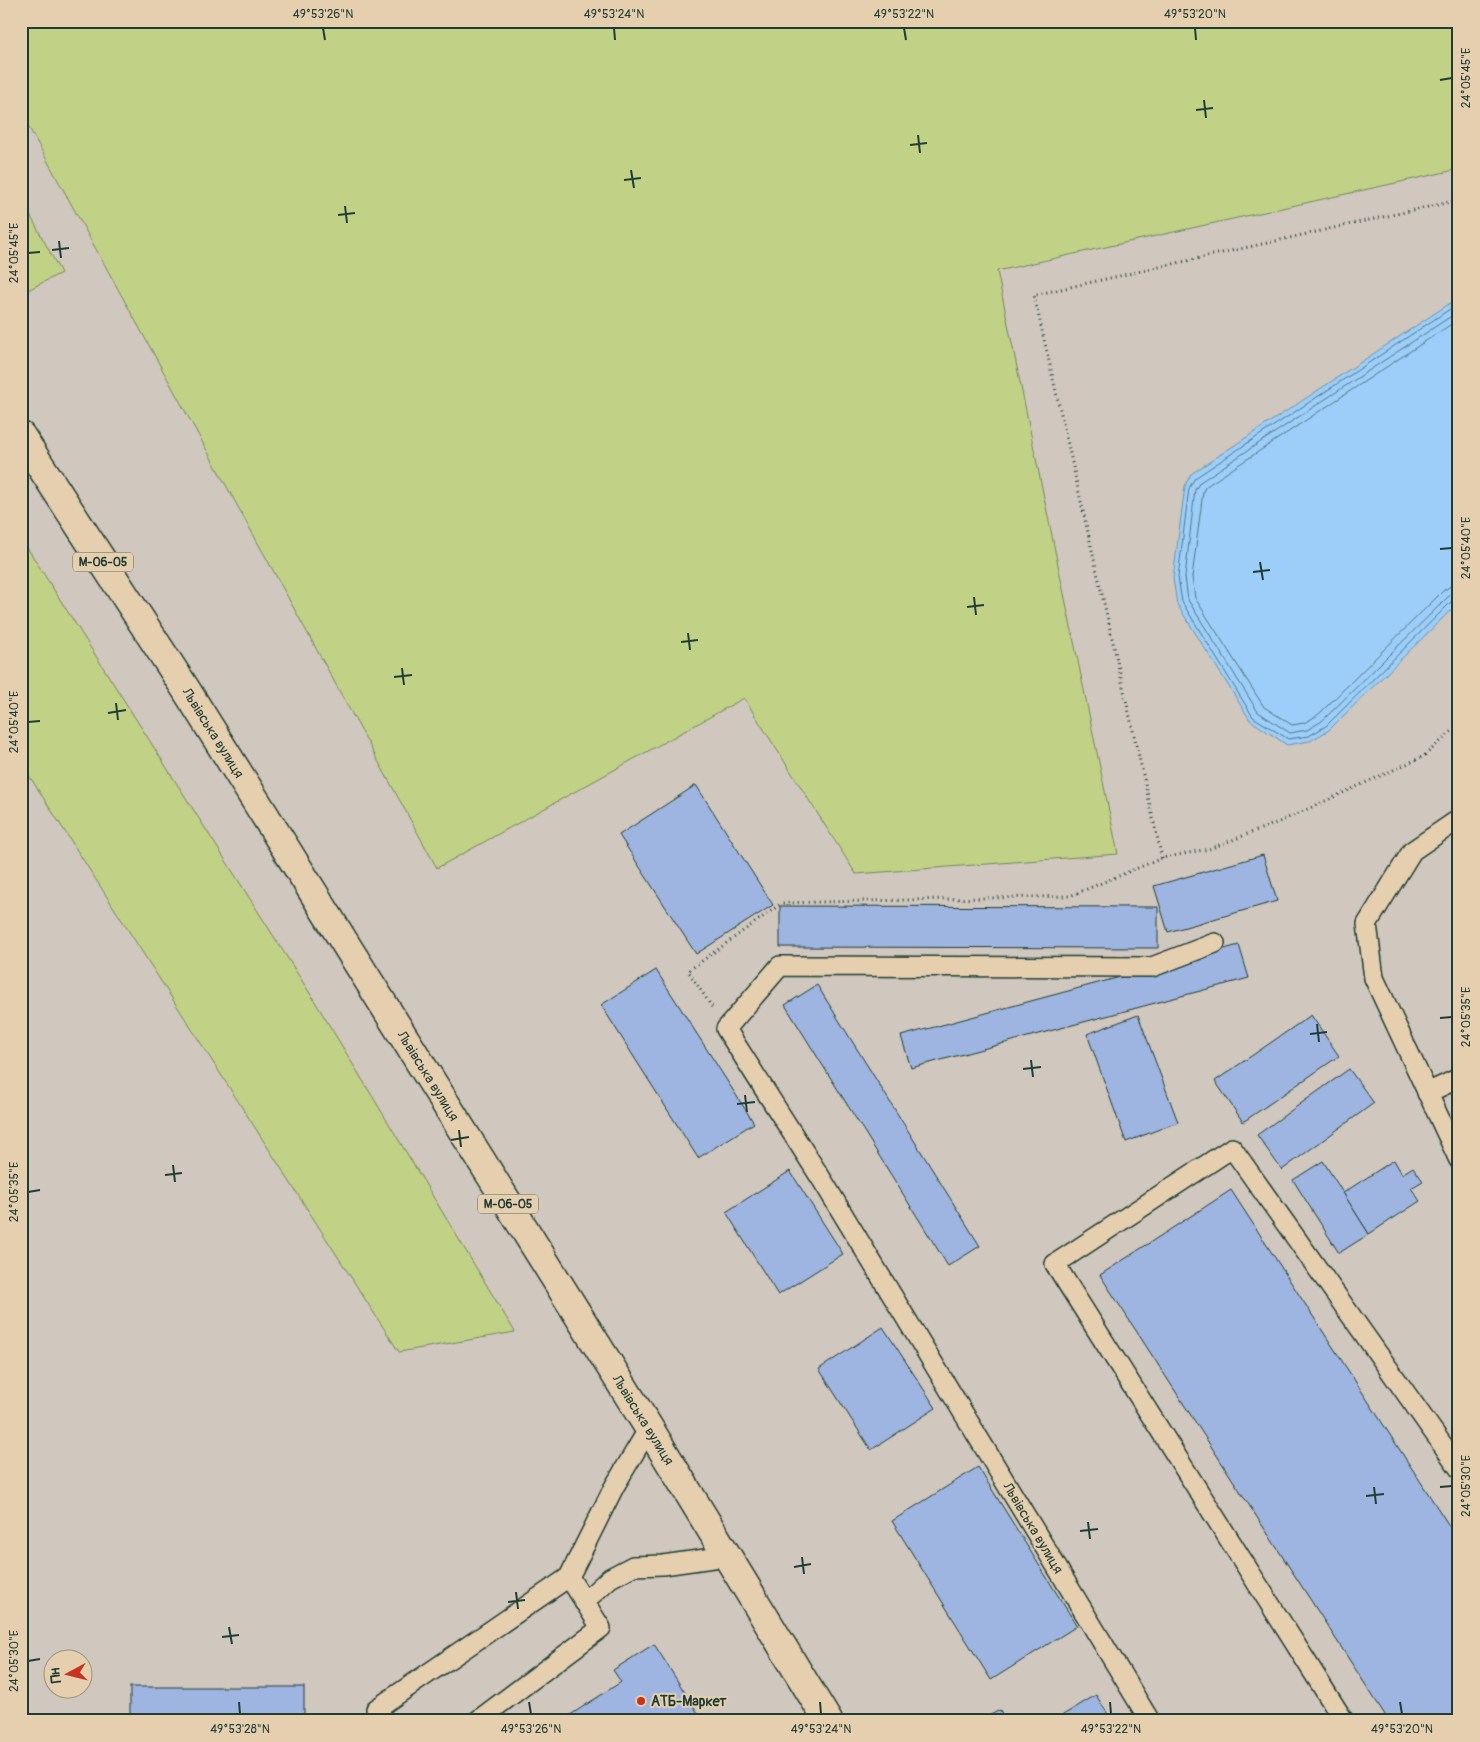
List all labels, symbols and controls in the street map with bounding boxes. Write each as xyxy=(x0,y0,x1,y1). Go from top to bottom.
text: 49°53'26"N xyxy=(293,7,353,22)
text: 49°53'24"N xyxy=(584,7,644,22)
text: 49°53'22"N xyxy=(874,7,934,22)
text: 49°53'20"N xyxy=(1164,7,1226,22)
text: 24°05'45"E xyxy=(1459,48,1474,108)
text: 24°05'45"E xyxy=(7,223,22,283)
text: 24°05'40"E xyxy=(1459,517,1474,579)
road number: М-06-05 xyxy=(73,552,133,572)
street label: Львівська вулиця xyxy=(178,684,248,781)
text: 24°05'40"E xyxy=(7,691,22,753)
text: 24°05'35"E xyxy=(1459,987,1474,1047)
street label: Львівська вулиця xyxy=(393,1027,463,1124)
text: 24°05'35"E xyxy=(7,1162,22,1222)
road number: М-06-05 xyxy=(478,1194,538,1214)
street label: Львівська вулиця xyxy=(608,1371,678,1468)
text: 24°05'30"E xyxy=(1459,1455,1474,1517)
street label: Львівська вулиця xyxy=(999,1479,1067,1577)
text: 24°05'30"E xyxy=(7,1630,22,1692)
north arrow xyxy=(42,1650,92,1700)
text: Пн xyxy=(46,1667,65,1684)
place label: АТБ-Маркет xyxy=(651,1693,728,1710)
marker: АТБ-Маркет xyxy=(635,1695,647,1707)
text: 49°53'28"N xyxy=(210,1722,270,1737)
text: 49°53'26"N xyxy=(501,1722,561,1737)
text: 49°53'24"N xyxy=(791,1722,851,1737)
text: 49°53'22"N xyxy=(1081,1722,1141,1737)
text: 49°53'20"N xyxy=(1371,1722,1433,1737)

